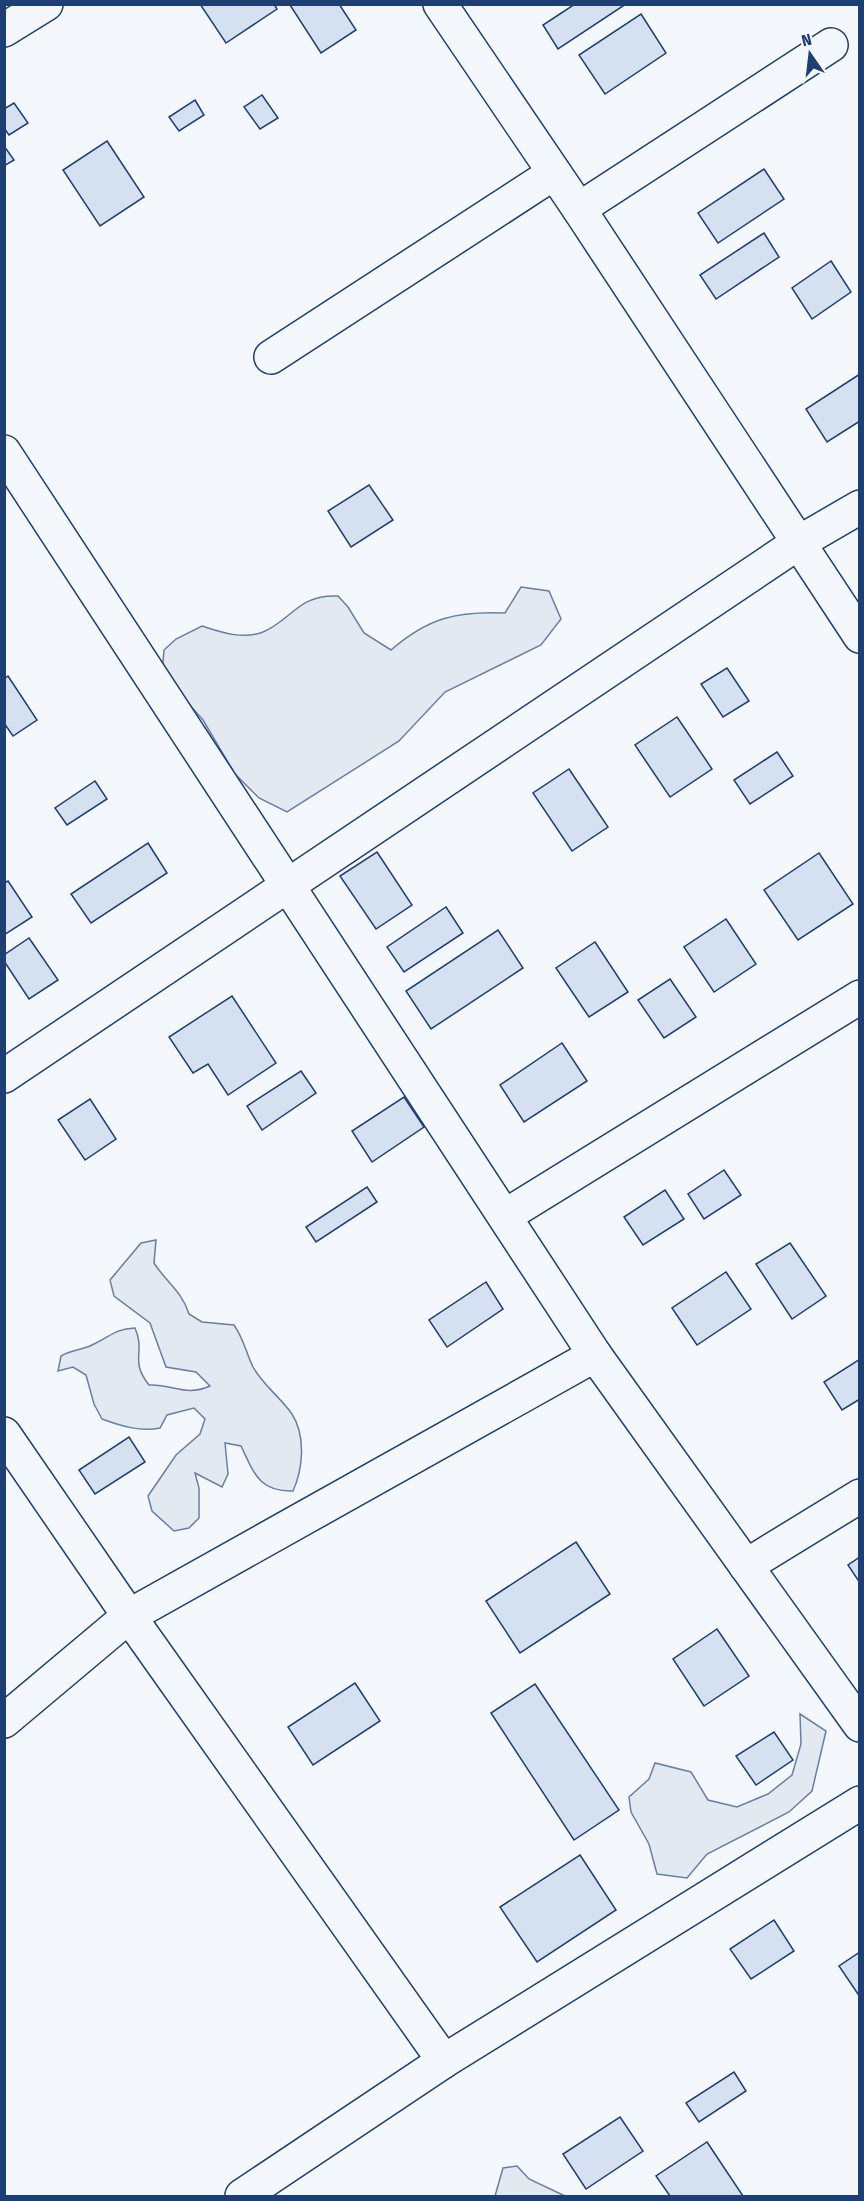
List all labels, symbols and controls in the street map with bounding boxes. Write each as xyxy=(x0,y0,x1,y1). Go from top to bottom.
north arrow xyxy=(780,24,840,84)
text: N xyxy=(800,30,813,50)

